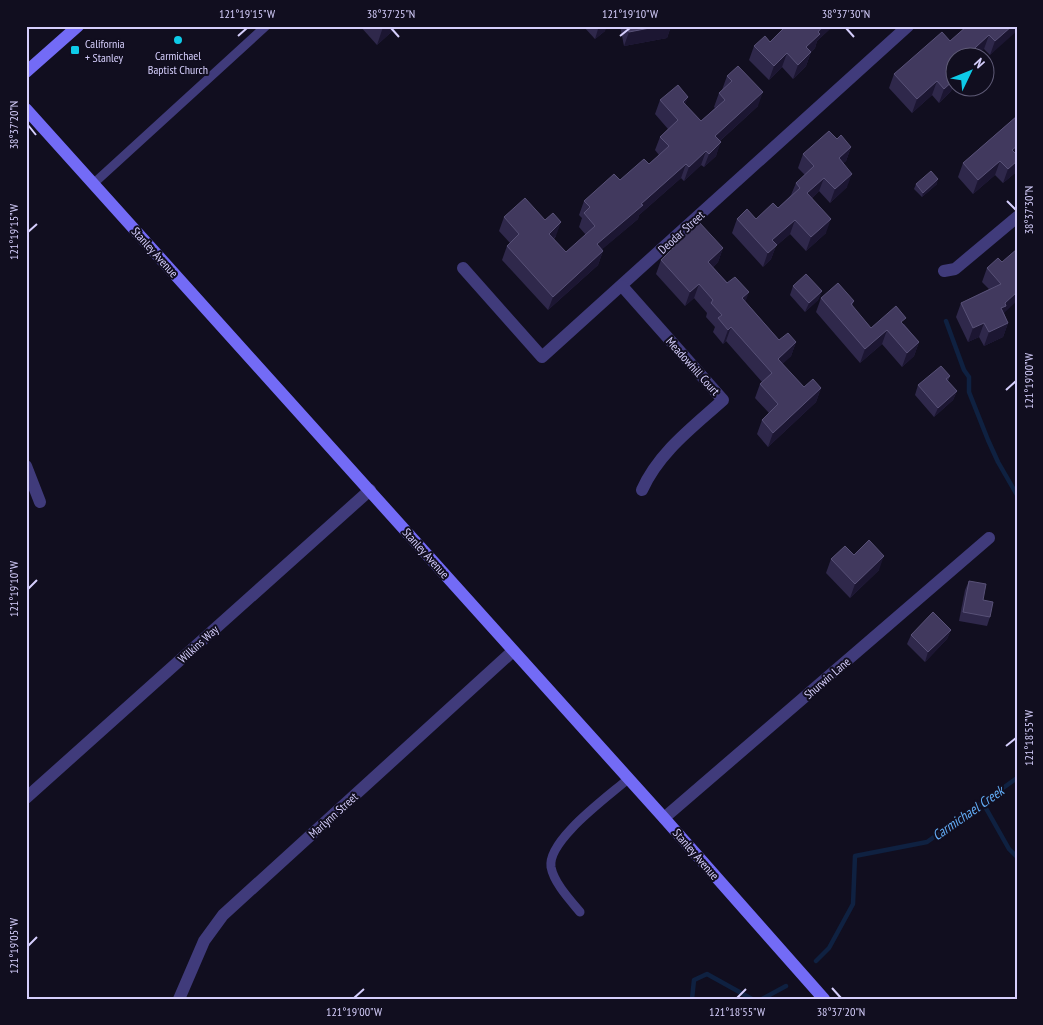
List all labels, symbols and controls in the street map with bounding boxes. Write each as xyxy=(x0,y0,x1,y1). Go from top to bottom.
text: 121°19'15"W xyxy=(219,6,275,21)
text: 38°37'25"N xyxy=(367,6,415,21)
text: 121°19'10"W xyxy=(602,6,658,21)
text: 38°37'30"N xyxy=(822,6,870,21)
marker: Carmichael Baptist Church xyxy=(172,34,184,46)
place label: California + Stanley xyxy=(85,36,125,65)
marker: California + Stanley xyxy=(69,44,81,56)
place label: Carmichael Baptist Church xyxy=(148,48,208,77)
north arrow xyxy=(946,48,996,98)
text: N xyxy=(970,54,989,72)
text: 38°37'20"N xyxy=(6,101,21,149)
text: 38°37'30"N xyxy=(1021,186,1036,234)
text: 121°19'15"W xyxy=(6,204,21,260)
street label: Deodar Street xyxy=(655,207,708,257)
street label: Stanley Avenue xyxy=(128,224,182,280)
street label: Meadowhill Court xyxy=(663,334,724,399)
text: 121°19'00"W xyxy=(1021,353,1036,409)
street label: Stanley Avenue xyxy=(399,525,453,581)
text: 121°19'10"W xyxy=(6,561,21,617)
street label: Wilkins Way xyxy=(175,622,222,666)
street label: Shurwin Lane xyxy=(801,654,853,702)
text: 121°18'55"W xyxy=(1021,710,1036,766)
water label: Carmichael Creek xyxy=(929,781,1009,844)
street label: Marlynn Street xyxy=(305,789,361,841)
street label: Stanley Avenue xyxy=(670,825,722,883)
text: 121°19'05"W xyxy=(6,918,21,974)
text: 121°19'00"W xyxy=(326,1004,382,1019)
text: 121°18'55"W xyxy=(709,1004,765,1019)
text: 38°37'20"N xyxy=(817,1004,865,1019)

